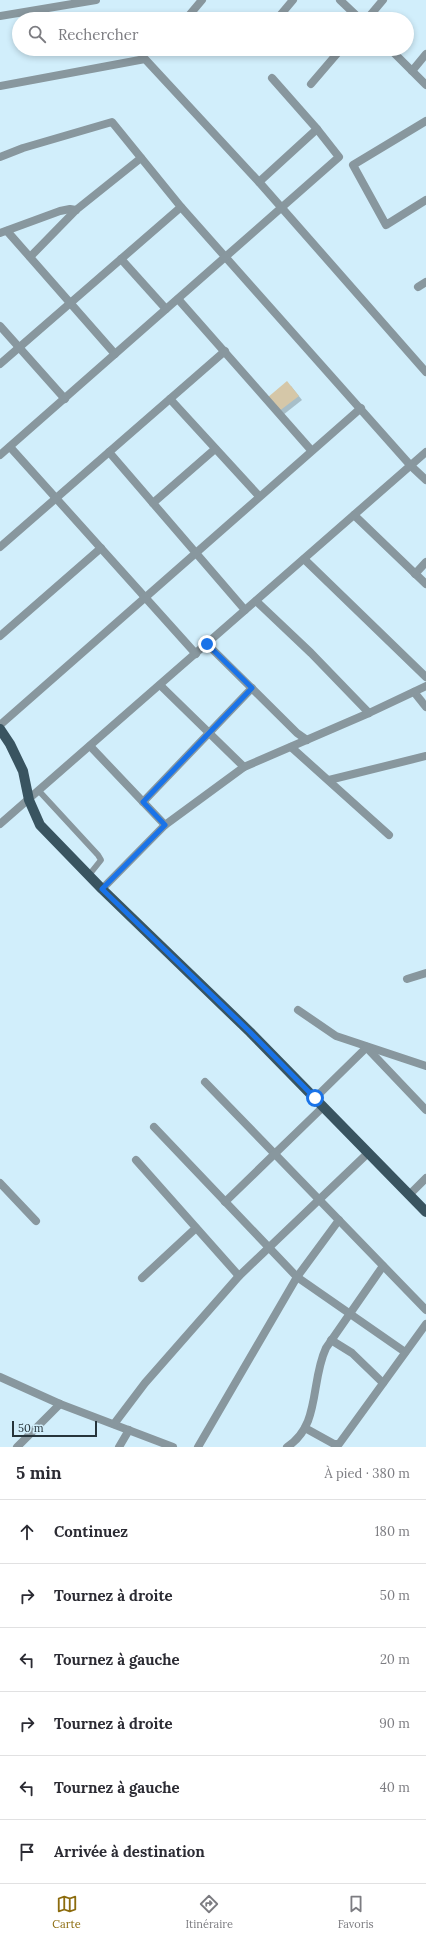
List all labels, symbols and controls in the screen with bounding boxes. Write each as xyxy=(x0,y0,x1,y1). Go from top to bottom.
search box xyxy=(12,12,414,56)
icon: search xyxy=(26,23,48,45)
text: Rechercher xyxy=(58,25,138,44)
route end xyxy=(198,635,216,653)
route start xyxy=(306,1089,324,1107)
scale bar xyxy=(12,1419,97,1438)
text: 50 m xyxy=(18,1421,44,1435)
text: 5 min xyxy=(16,1462,62,1484)
text: À pied · 380 m xyxy=(325,1465,410,1482)
icon: ahead xyxy=(16,1521,38,1543)
text: Continuez xyxy=(54,1522,128,1541)
text: 180 m xyxy=(375,1523,410,1540)
icon: right xyxy=(16,1585,38,1607)
text: Tournez à droite xyxy=(54,1586,173,1605)
text: 50 m xyxy=(380,1587,410,1604)
icon: left xyxy=(16,1649,38,1671)
text: Tournez à gauche xyxy=(54,1650,180,1669)
text: 20 m xyxy=(380,1651,410,1668)
icon: right xyxy=(16,1713,38,1735)
text: Tournez à droite xyxy=(54,1714,173,1733)
text: 90 m xyxy=(379,1715,410,1732)
icon: left xyxy=(16,1777,38,1799)
text: Tournez à gauche xyxy=(54,1778,180,1797)
text: 40 m xyxy=(380,1779,410,1796)
icon: arrive xyxy=(16,1841,38,1863)
text: Arrivée à destination xyxy=(54,1842,205,1861)
tab: Carte xyxy=(52,1893,81,1931)
tab: Itinéraire xyxy=(185,1893,233,1931)
tab: Favoris xyxy=(338,1893,374,1931)

